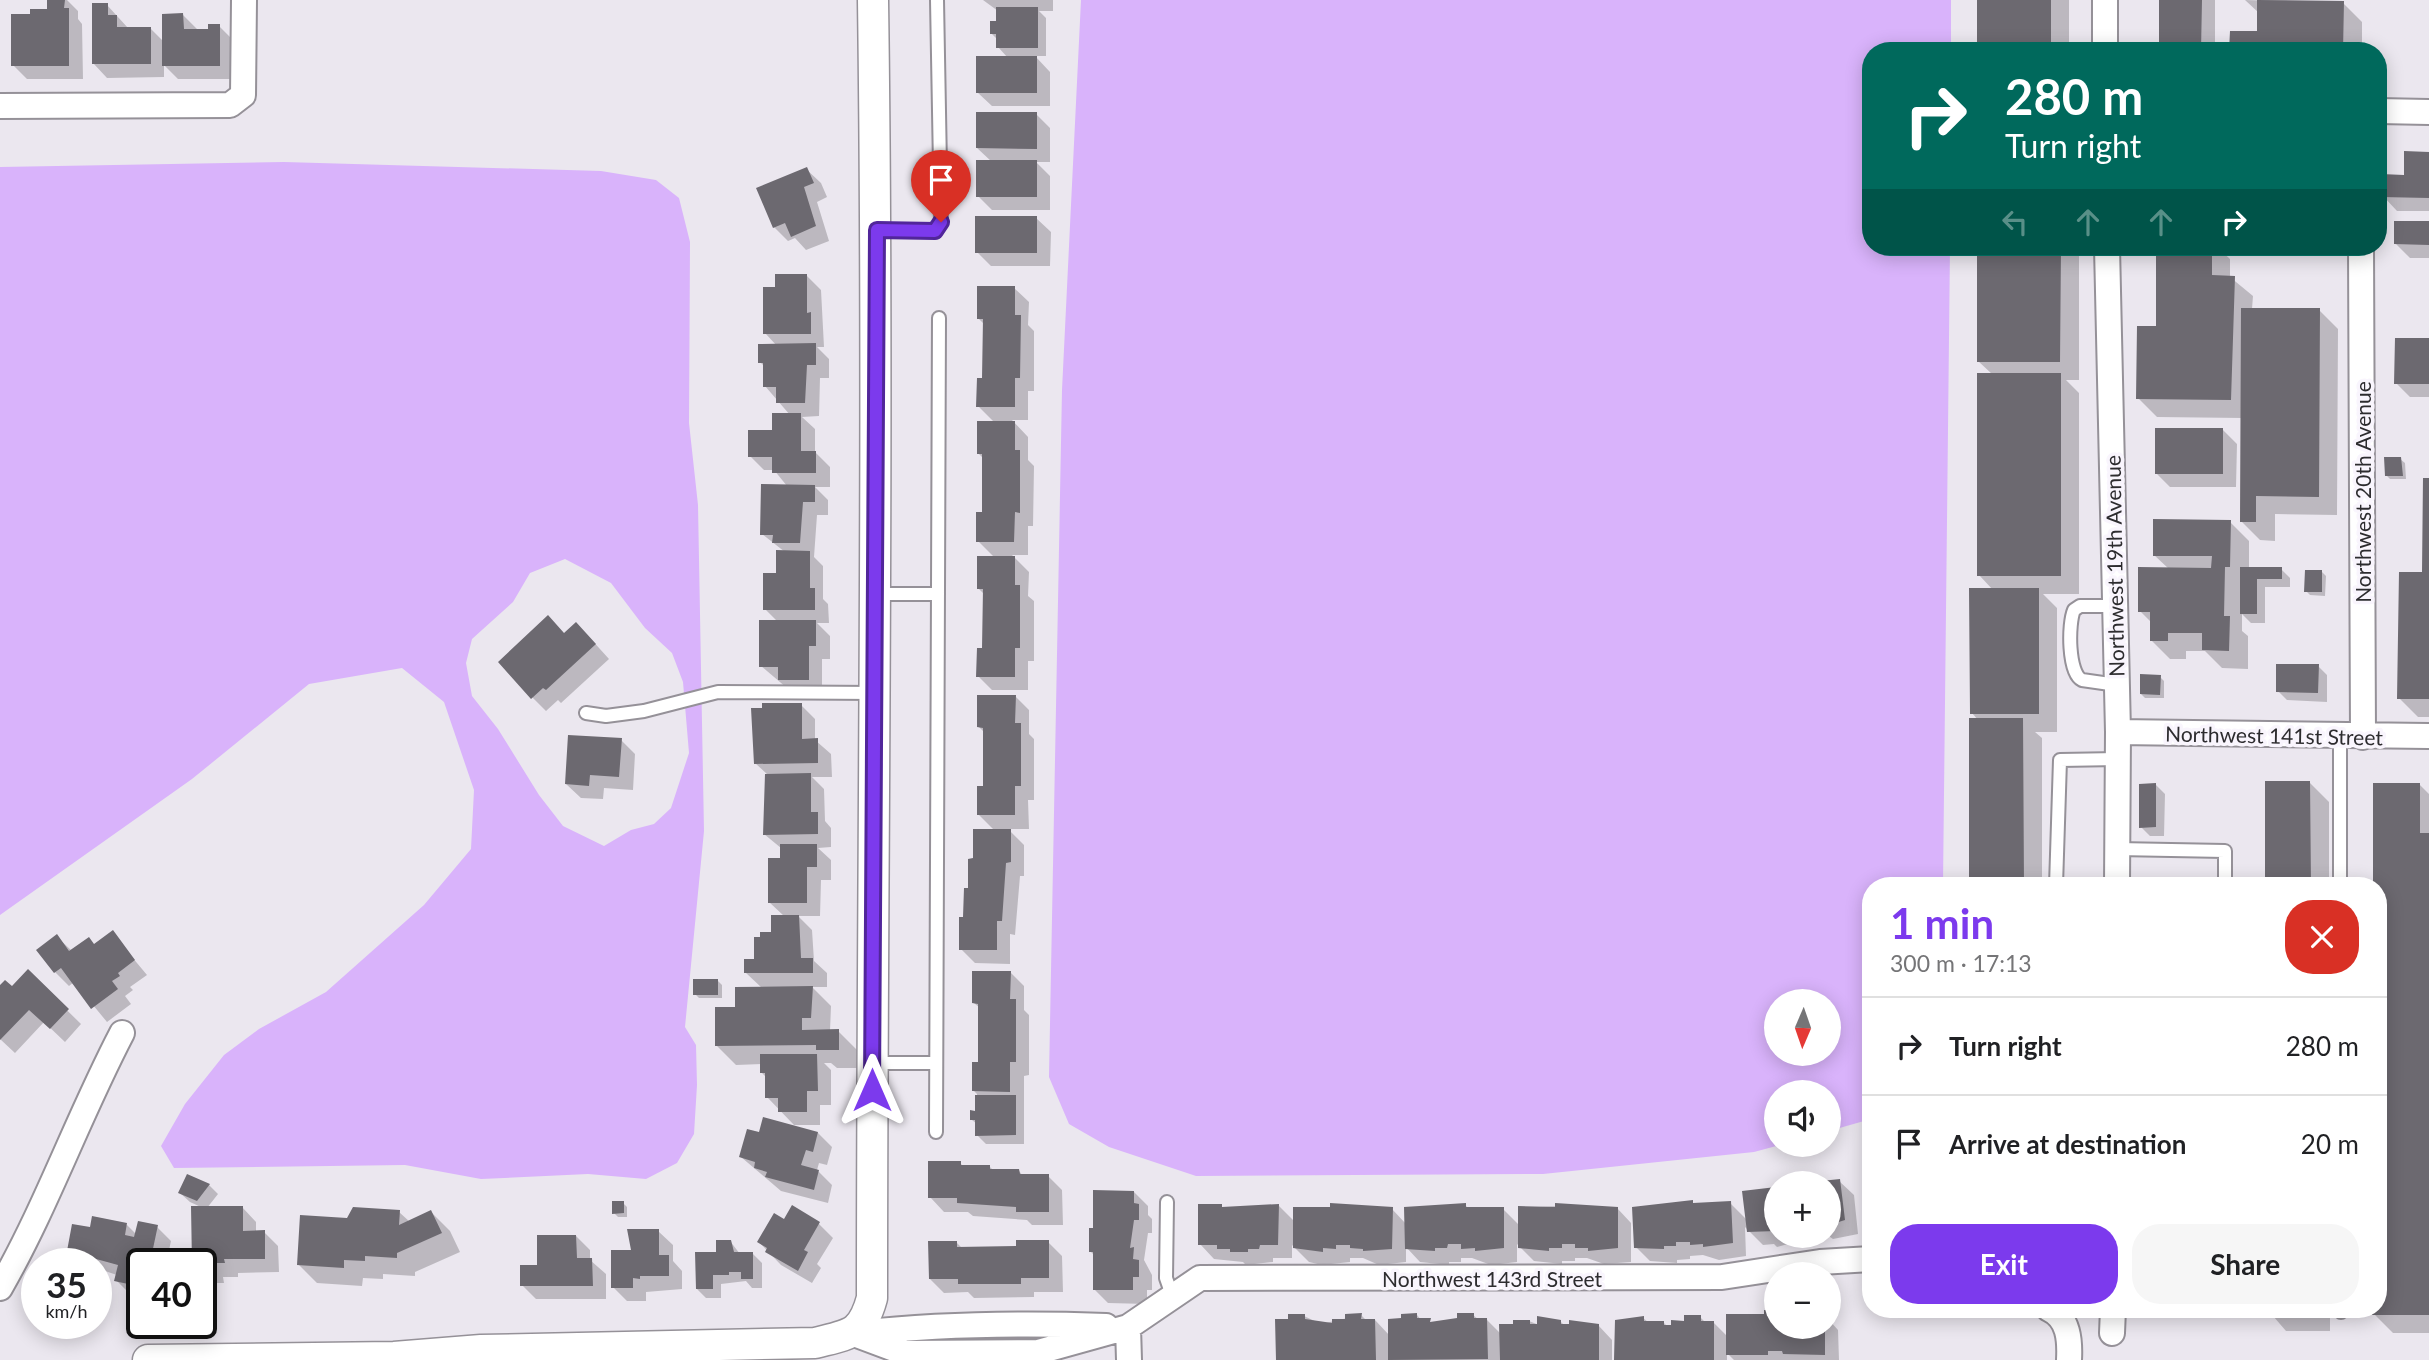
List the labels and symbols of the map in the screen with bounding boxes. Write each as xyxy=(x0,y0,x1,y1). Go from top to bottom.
pin xyxy=(911,150,971,222)
street label: Northwest 20th Avenue xyxy=(2350,381,2375,603)
street label: Northwest 19th Avenue xyxy=(2100,455,2128,677)
street label: Northwest 141st Street xyxy=(2165,721,2384,749)
north arrow xyxy=(1764,989,1841,1066)
position arrow xyxy=(835,1053,909,1127)
speed limit sign: 40 xyxy=(126,1248,217,1339)
street label: Northwest 143rd Street xyxy=(1382,1266,1603,1291)

